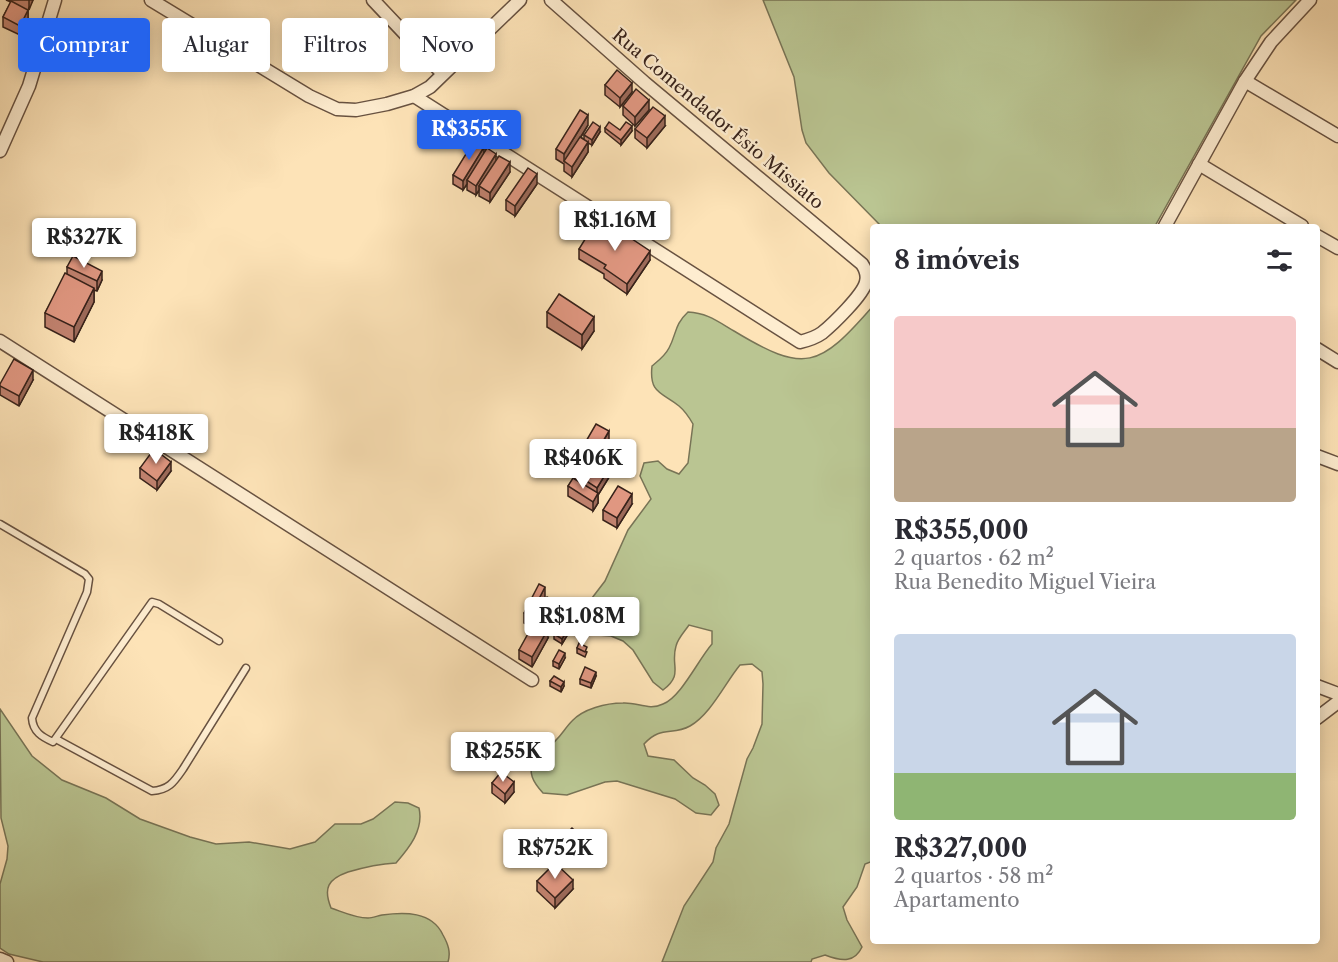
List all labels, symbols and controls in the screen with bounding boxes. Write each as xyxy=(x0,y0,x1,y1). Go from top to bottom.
chip: Comprar xyxy=(18,18,150,72)
chip: Alugar xyxy=(162,18,270,72)
chip: Filtros xyxy=(282,18,388,72)
chip: Novo xyxy=(400,18,495,72)
street label: Rua Comendador Ésio Missiato xyxy=(608,23,829,214)
pin: R$355K xyxy=(420,110,518,161)
text: R$355K xyxy=(431,117,507,141)
pin: R$1.16M xyxy=(560,201,670,252)
text: R$1.16M xyxy=(573,208,657,232)
pin: R$327K xyxy=(35,218,133,269)
text: R$327K xyxy=(46,225,122,249)
text: 8 imóveis xyxy=(894,244,1020,276)
icon: filters xyxy=(1263,244,1296,277)
icon: home xyxy=(1041,355,1149,463)
pin: R$418K xyxy=(107,414,205,465)
text: R$418K xyxy=(118,421,194,445)
pin: R$406K xyxy=(534,439,632,490)
text: R$406K xyxy=(543,446,623,470)
text: R$355,000 xyxy=(894,514,1028,546)
text: 2 quartos · 62 m² xyxy=(894,546,1054,570)
text: Rua Benedito Miguel Vieira xyxy=(894,570,1156,594)
pin: R$1.08M xyxy=(527,597,637,648)
text: R$1.08M xyxy=(538,604,626,628)
icon: home xyxy=(1041,673,1149,781)
pin: R$255K xyxy=(454,732,552,783)
text: R$255K xyxy=(465,739,541,763)
pin: R$752K xyxy=(506,829,604,880)
text: R$327,000 xyxy=(894,832,1027,864)
text: R$752K xyxy=(517,836,593,860)
text: 2 quartos · 58 m² xyxy=(894,864,1053,888)
text: Apartamento xyxy=(894,888,1019,912)

